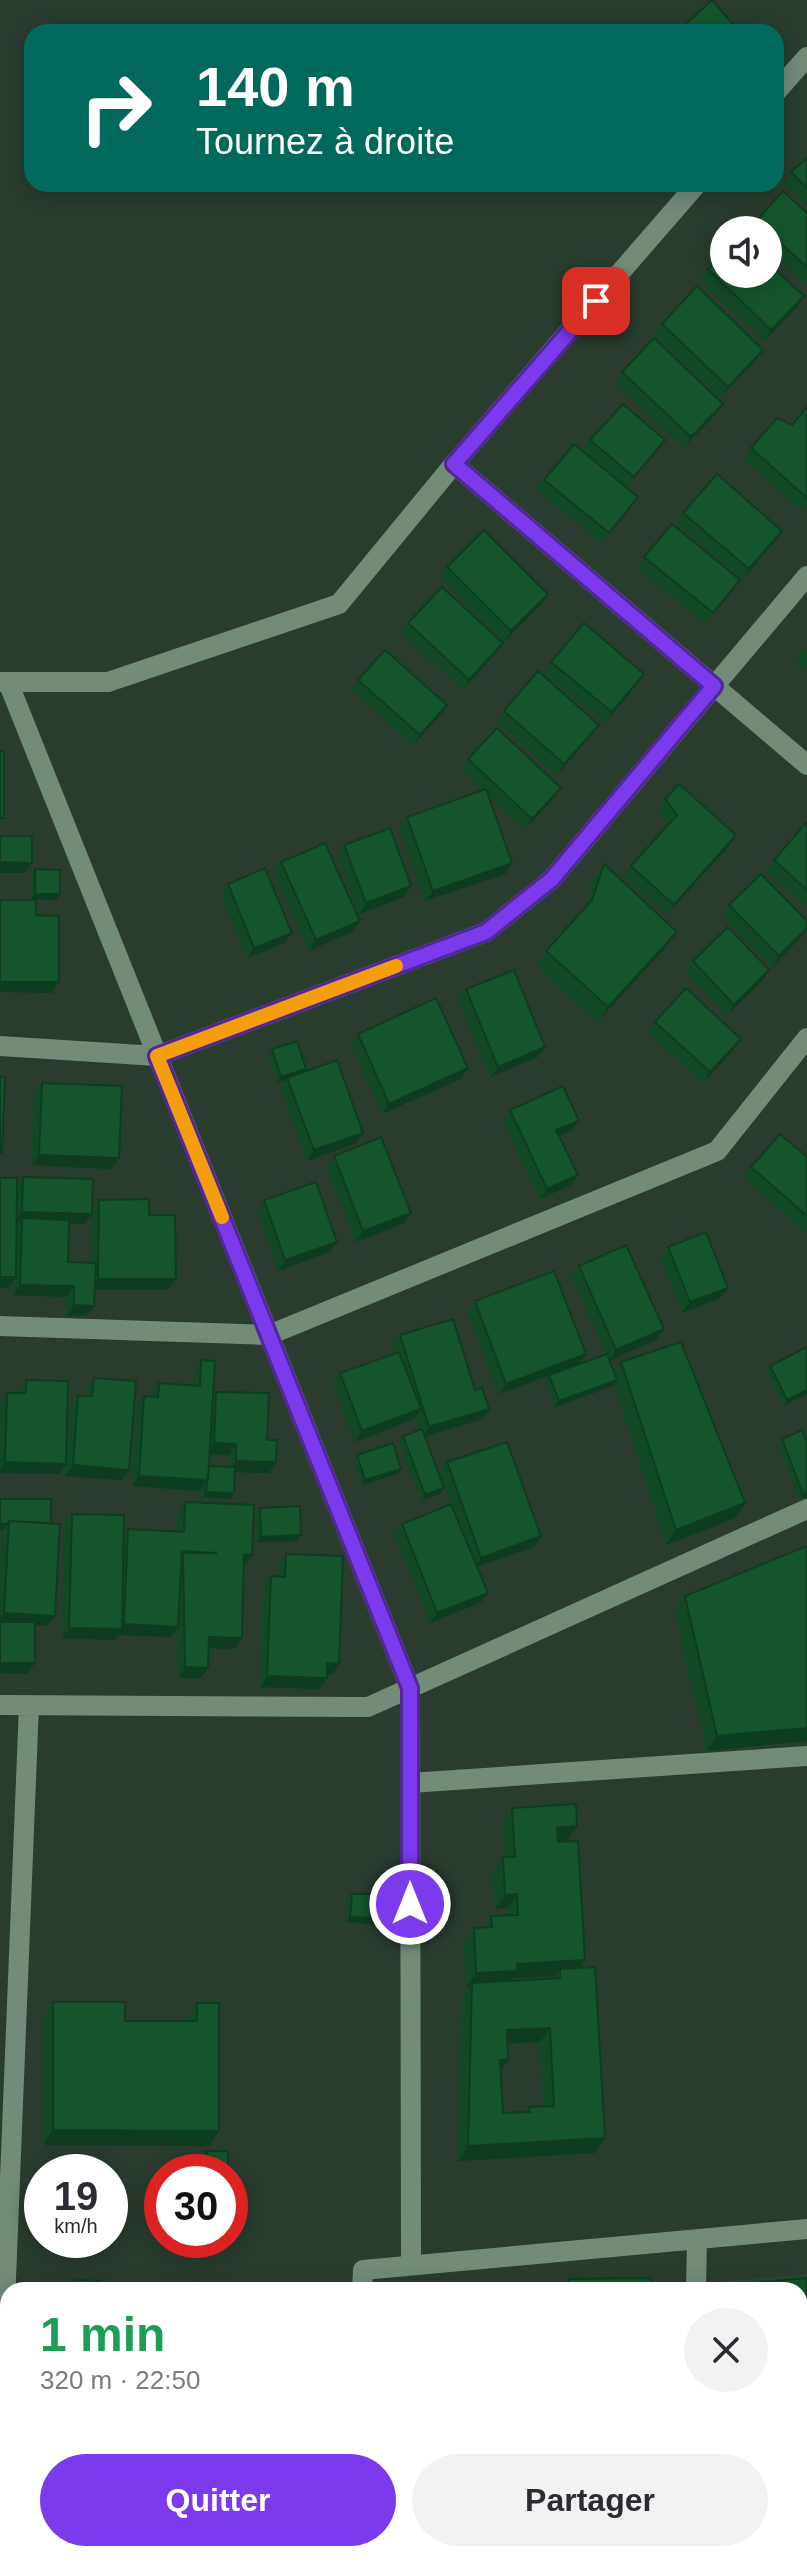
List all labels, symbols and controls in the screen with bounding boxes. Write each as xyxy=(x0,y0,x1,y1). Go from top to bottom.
text: 140 m xyxy=(196,55,355,118)
icon: right xyxy=(64,56,168,160)
text: Tournez à droite xyxy=(196,121,454,162)
map controls xyxy=(710,216,782,288)
button: sound xyxy=(710,216,782,288)
pin xyxy=(562,267,630,335)
icon: arrive xyxy=(574,279,618,323)
position arrow xyxy=(368,1862,452,1946)
speed limit sign: 30 xyxy=(144,2154,248,2258)
text: 19 xyxy=(54,2174,98,2218)
text: km/h xyxy=(54,2215,98,2237)
text: 1 min xyxy=(40,2308,165,2361)
button: close xyxy=(684,2308,768,2392)
text: 320 m · 22:50 xyxy=(40,2365,200,2395)
button: Quitter xyxy=(40,2454,396,2546)
button: Partager xyxy=(412,2454,768,2546)

